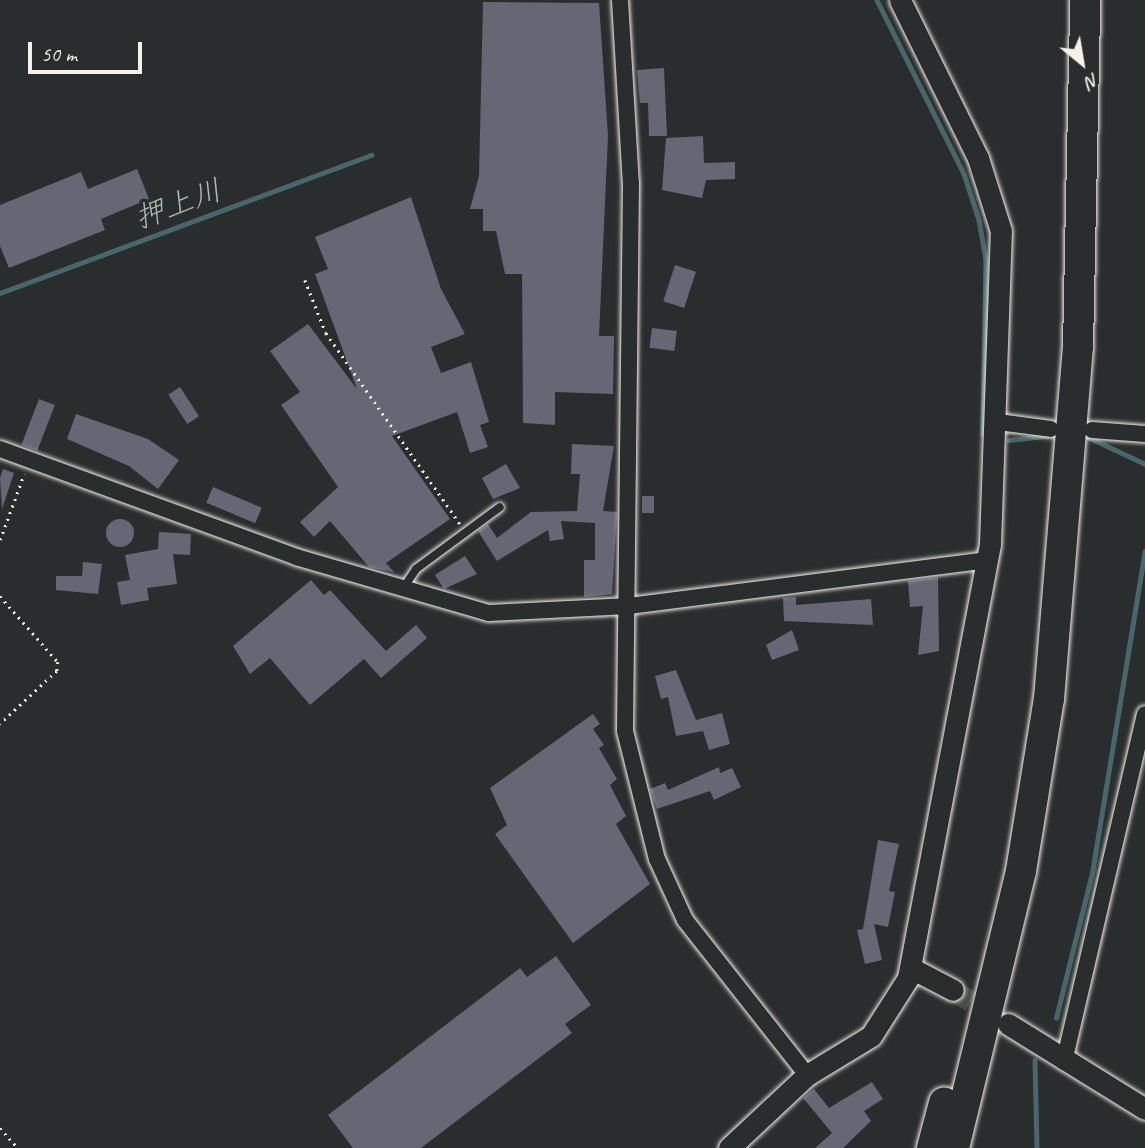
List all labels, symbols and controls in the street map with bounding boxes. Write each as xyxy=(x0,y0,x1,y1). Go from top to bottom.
scale bar xyxy=(32,28,145,72)
north arrow xyxy=(1047,28,1117,98)
text: 50 m xyxy=(41,41,77,67)
text: N xyxy=(1081,68,1104,95)
water label: 押上川 xyxy=(130,172,226,236)

